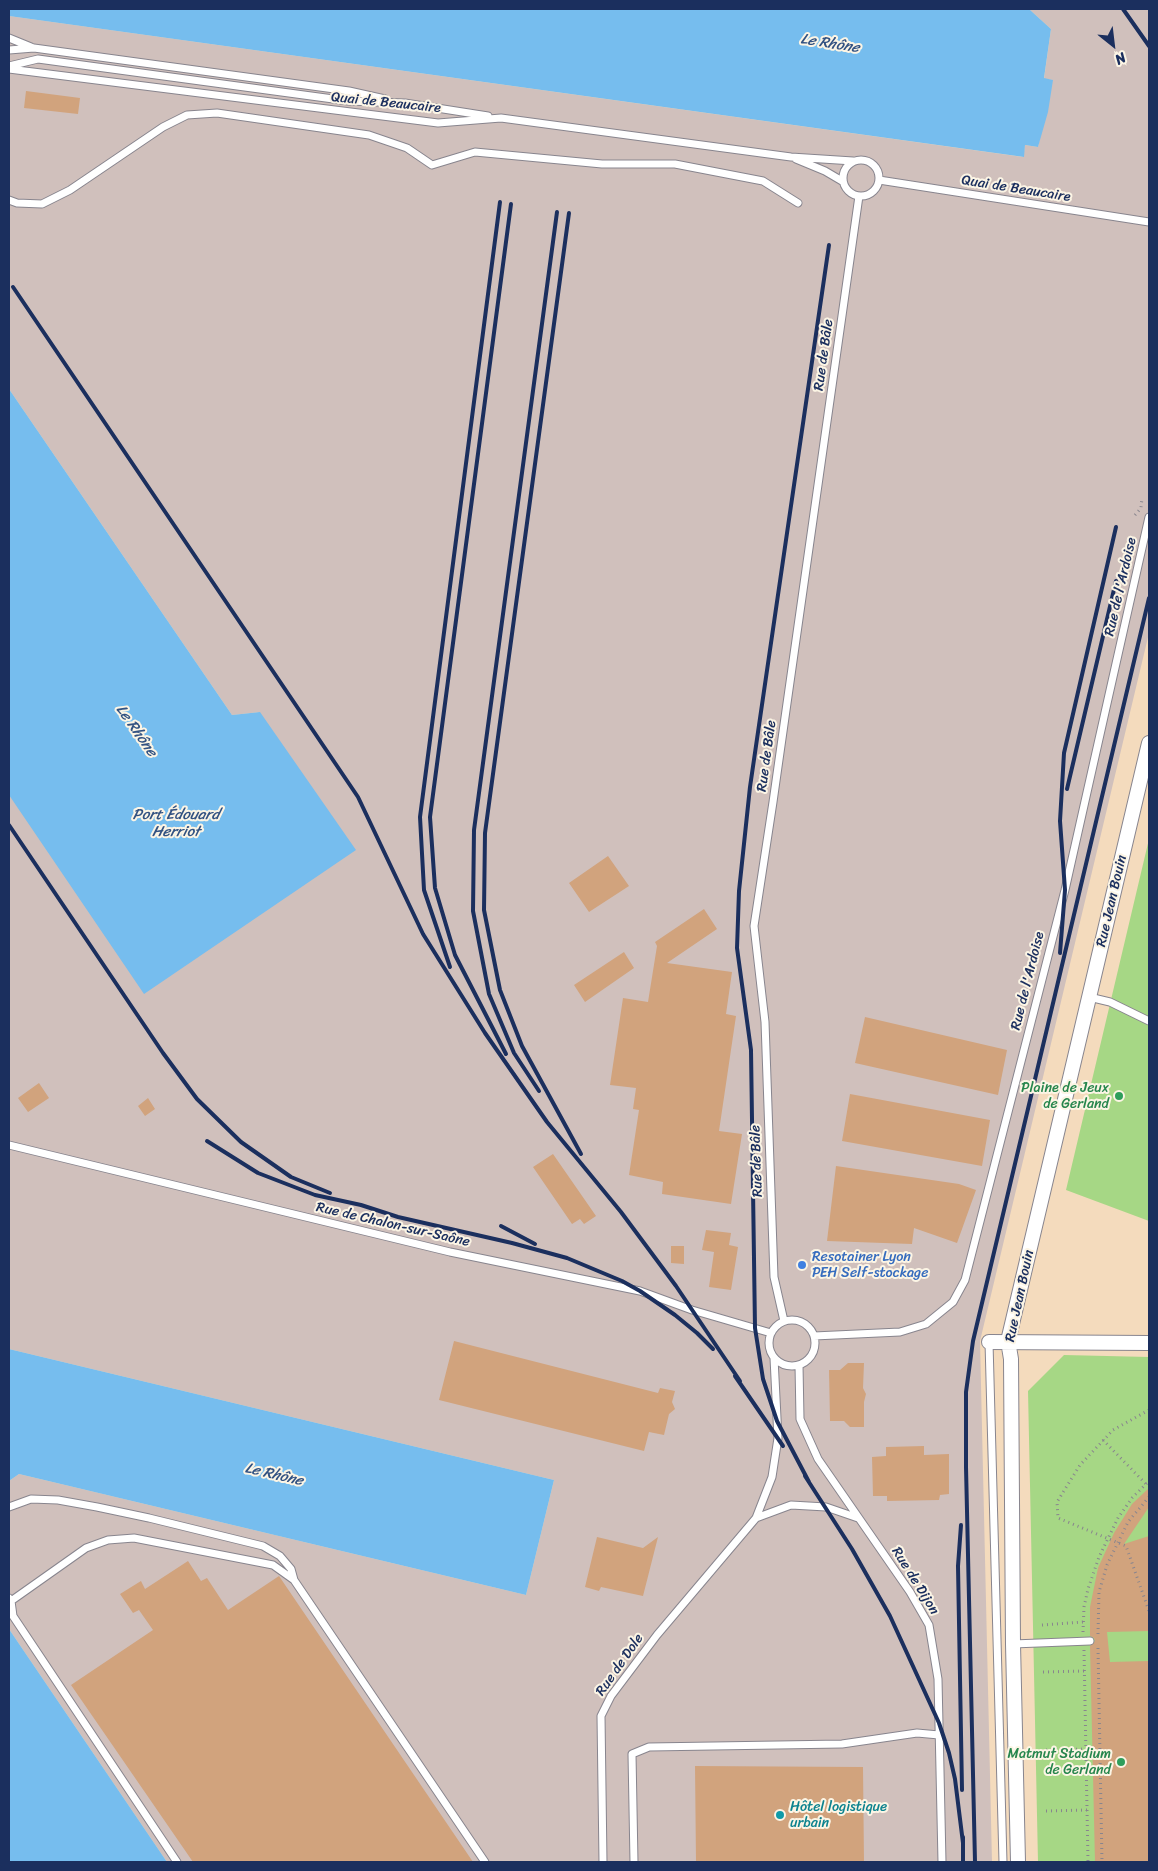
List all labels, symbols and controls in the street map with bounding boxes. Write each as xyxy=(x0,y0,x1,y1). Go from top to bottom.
north arrow xyxy=(1088,20,1138,70)
water label: Le Rhône xyxy=(799,31,861,57)
text: N xyxy=(1110,45,1131,72)
street label: Quai de Beaucaire xyxy=(330,89,442,117)
street label: Quai de Beaucaire xyxy=(960,172,1072,206)
street label: Rue de Bâle xyxy=(811,318,837,392)
street label: Rue de l'Ardoise xyxy=(1101,536,1141,638)
water label: Le Rhône xyxy=(112,702,160,760)
street label: Rue de Bâle xyxy=(754,719,780,793)
water label: Port Édouard Herriot xyxy=(133,806,219,841)
street label: Rue Jean Bouin xyxy=(1093,853,1131,949)
street label: Rue de l'Ardoise xyxy=(1008,930,1048,1032)
place label: Plaine de Jeux de Gerland xyxy=(1021,1080,1109,1112)
marker: Plaine de Jeux de Gerland xyxy=(1113,1090,1125,1102)
street label: Rue de Bâle xyxy=(747,1125,767,1197)
street label: Rue de Chalon-sur-Saône xyxy=(314,1199,472,1251)
street label: Rue Jean Bouin xyxy=(1002,1248,1038,1344)
place label: Resotainer Lyon PEH Self-stockage xyxy=(812,1249,928,1282)
marker: Resotainer Lyon PEH Self-stockage xyxy=(796,1259,808,1271)
water label: Le Rhône xyxy=(243,1460,305,1490)
street label: Rue de Dijon xyxy=(888,1544,942,1618)
street label: Rue de Dole xyxy=(593,1631,647,1699)
place label: Matmut Stadium de Gerland xyxy=(1007,1746,1111,1778)
marker: Matmut Stadium de Gerland xyxy=(1115,1756,1127,1768)
place label: Hôtel logistique urbain xyxy=(790,1799,887,1831)
marker: Hôtel logistique urbain xyxy=(774,1809,786,1821)

